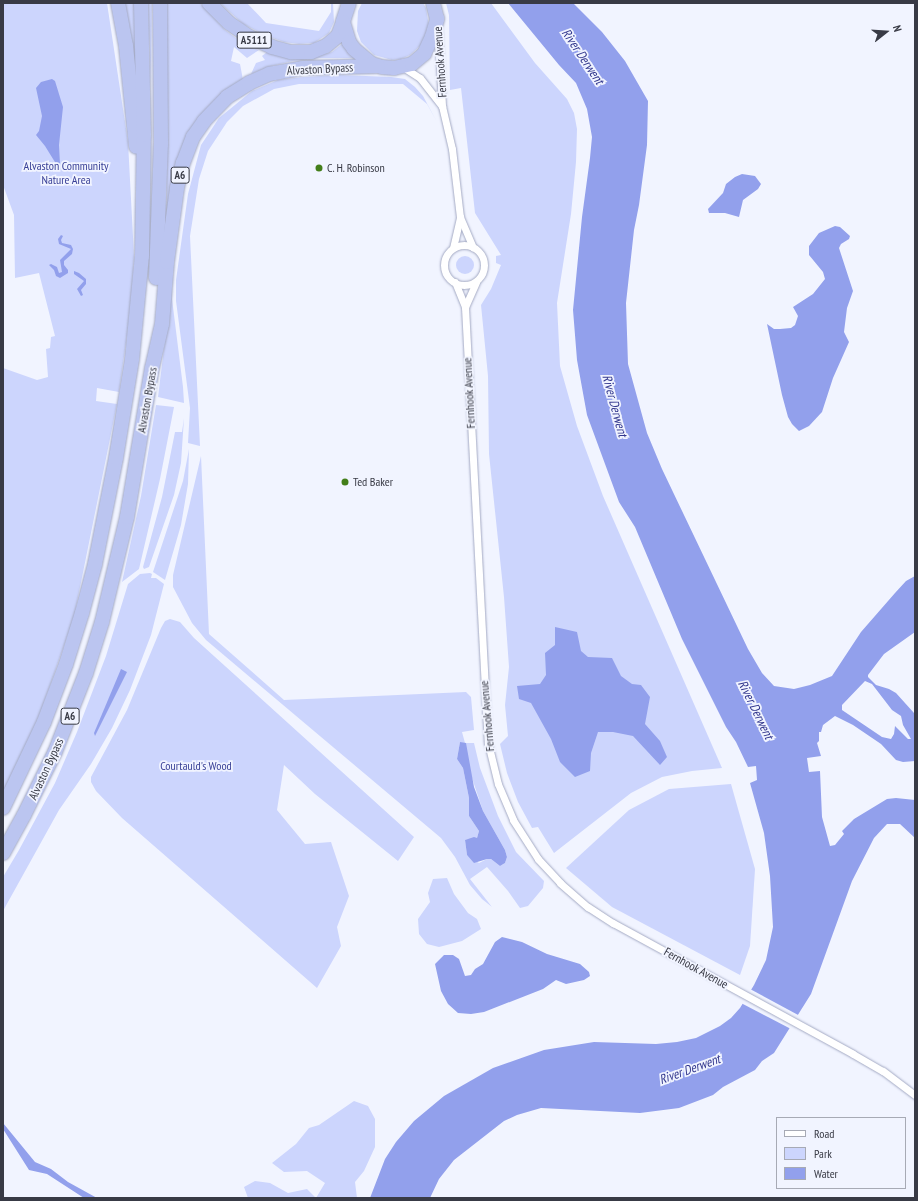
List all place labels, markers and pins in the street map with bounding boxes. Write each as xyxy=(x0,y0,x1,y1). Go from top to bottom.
place label: C. H. Robinson xyxy=(327,161,386,175)
marker: C. H. Robinson xyxy=(314,163,324,173)
place label: Ted Baker xyxy=(353,475,393,489)
marker: Ted Baker xyxy=(340,477,350,487)

